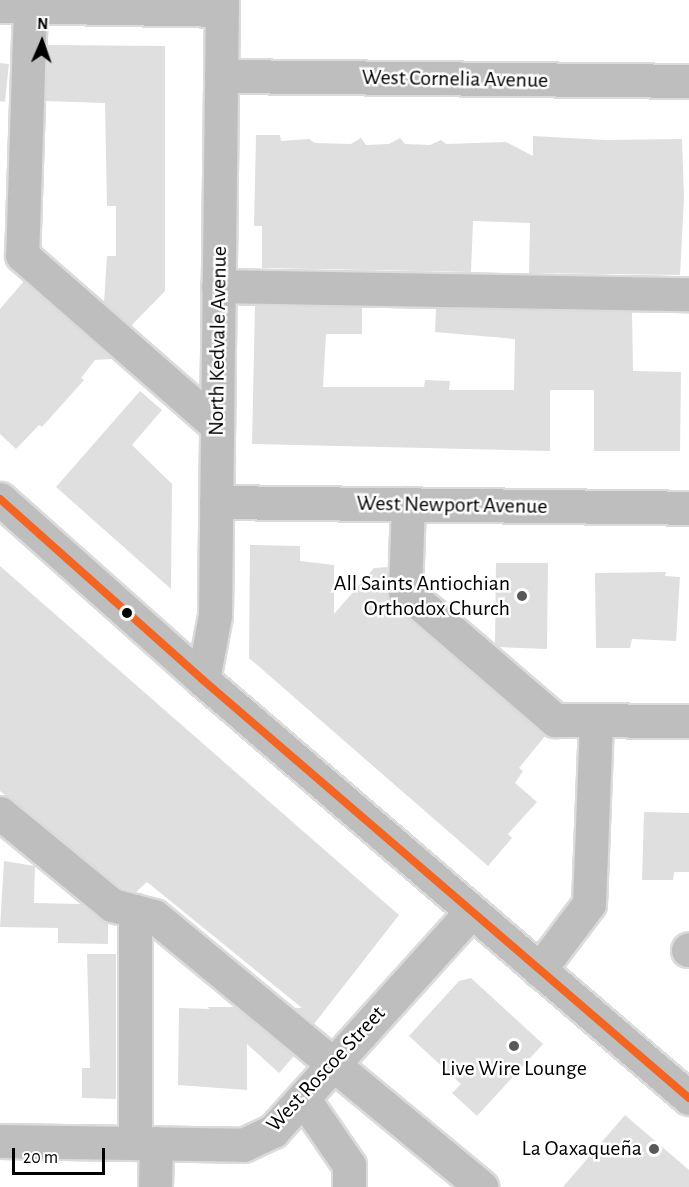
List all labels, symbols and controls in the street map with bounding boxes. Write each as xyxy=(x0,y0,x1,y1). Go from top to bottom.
north arrow xyxy=(12,12,72,72)
text: N xyxy=(37,16,48,32)
street label: West Cornelia Avenue xyxy=(362,64,548,94)
street label: North Kedvale Avenue xyxy=(203,246,233,436)
street label: West Newport Avenue xyxy=(356,490,548,520)
place label: All Saints Antiochian Orthodox Church xyxy=(334,570,510,622)
marker: All Saints Antiochian Orthodox Church xyxy=(515,589,529,603)
unlabelled marker xyxy=(121,607,133,619)
street label: West Roscoe Street xyxy=(261,1000,391,1138)
marker: Live Wire Lounge xyxy=(507,1039,521,1053)
place label: Live Wire Lounge xyxy=(441,1056,587,1082)
scale bar xyxy=(15,1136,108,1174)
place label: La Oaxaqueña xyxy=(522,1136,642,1162)
marker: La Oaxaqueña xyxy=(647,1142,661,1156)
text: 20 m xyxy=(23,1149,58,1167)

